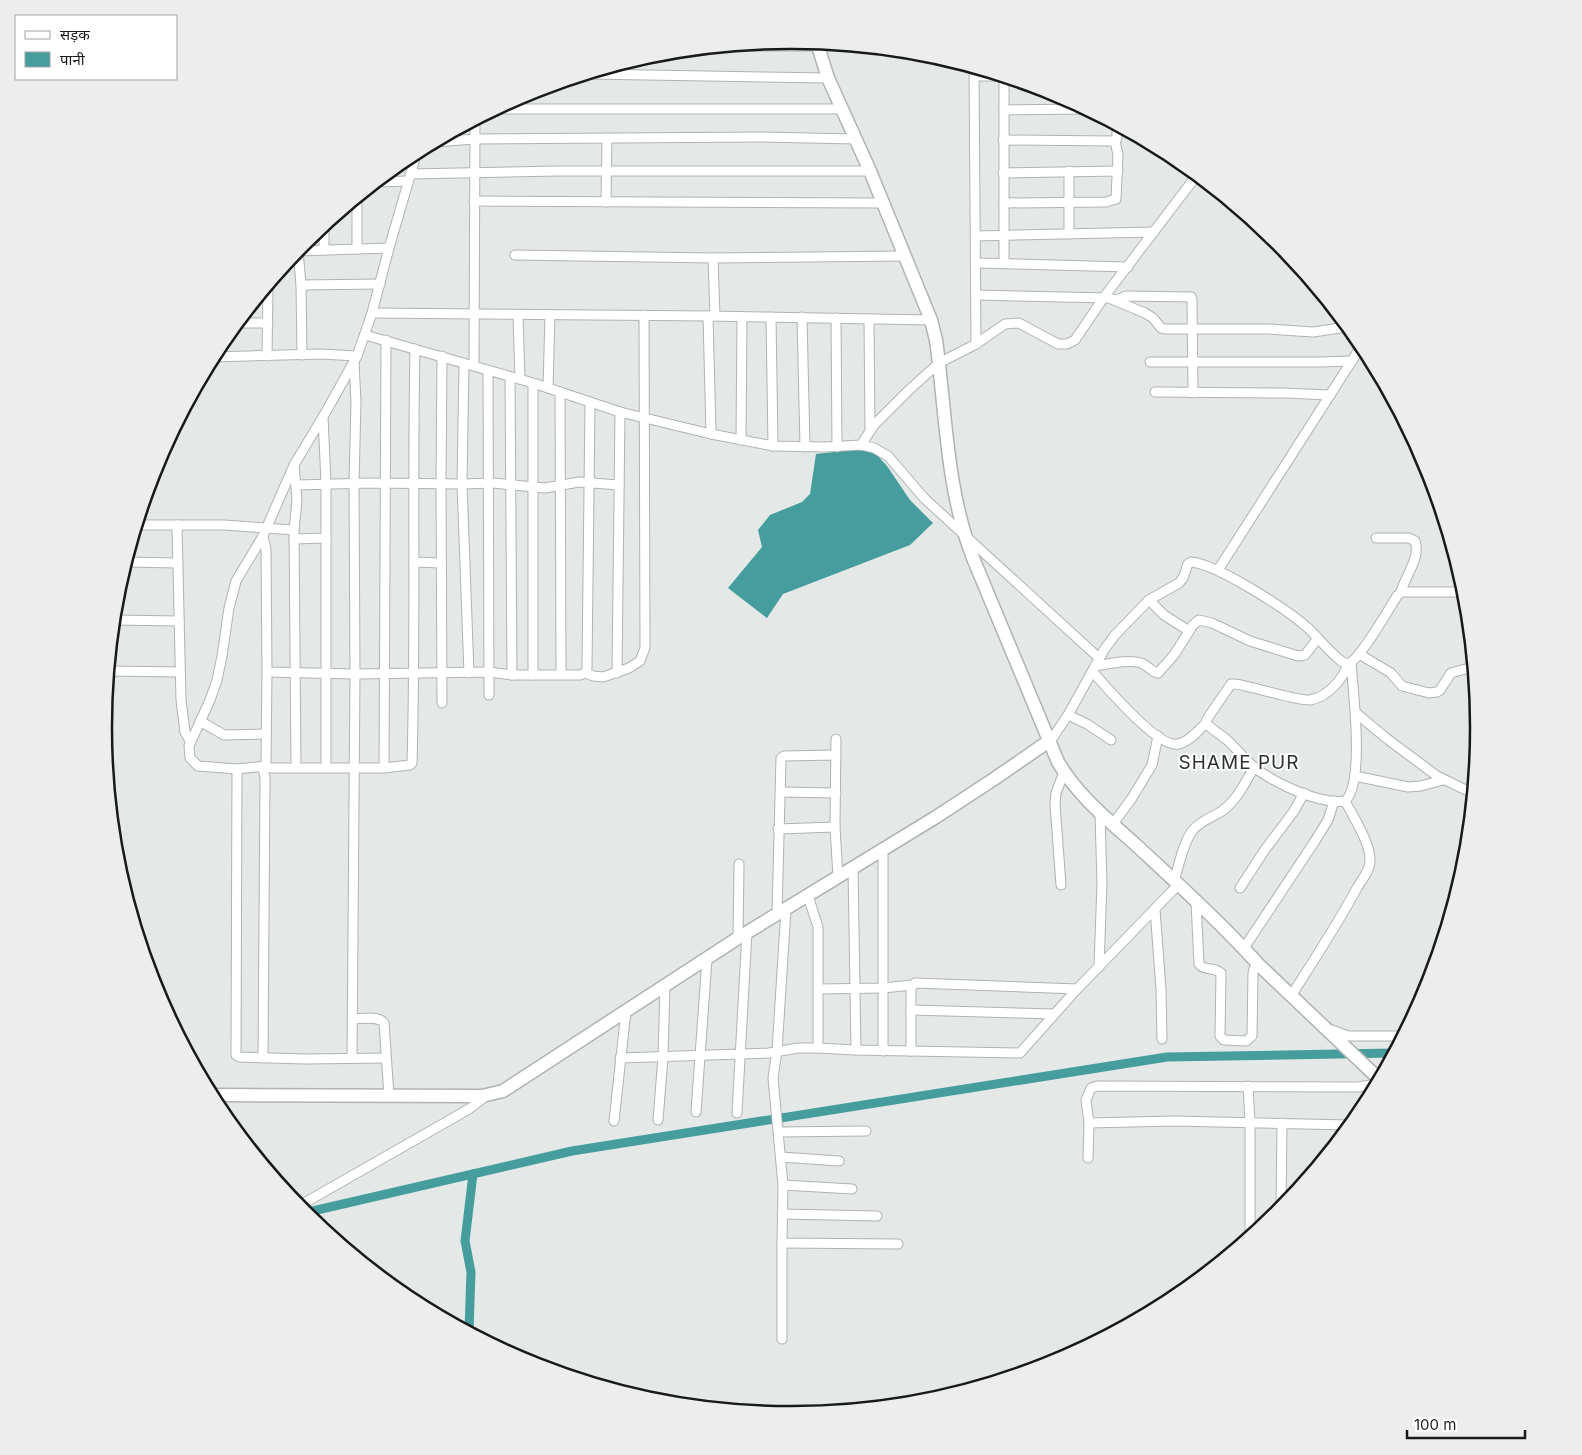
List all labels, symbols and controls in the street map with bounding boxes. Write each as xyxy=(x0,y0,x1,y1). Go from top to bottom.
legend xyxy=(15,15,178,80)
text: सड़क xyxy=(60,25,90,44)
text: पानी xyxy=(60,50,86,69)
district label: SHAME PUR xyxy=(1179,751,1299,774)
scale bar xyxy=(1407,1408,1524,1440)
text: 100 m xyxy=(1414,1415,1456,1434)

